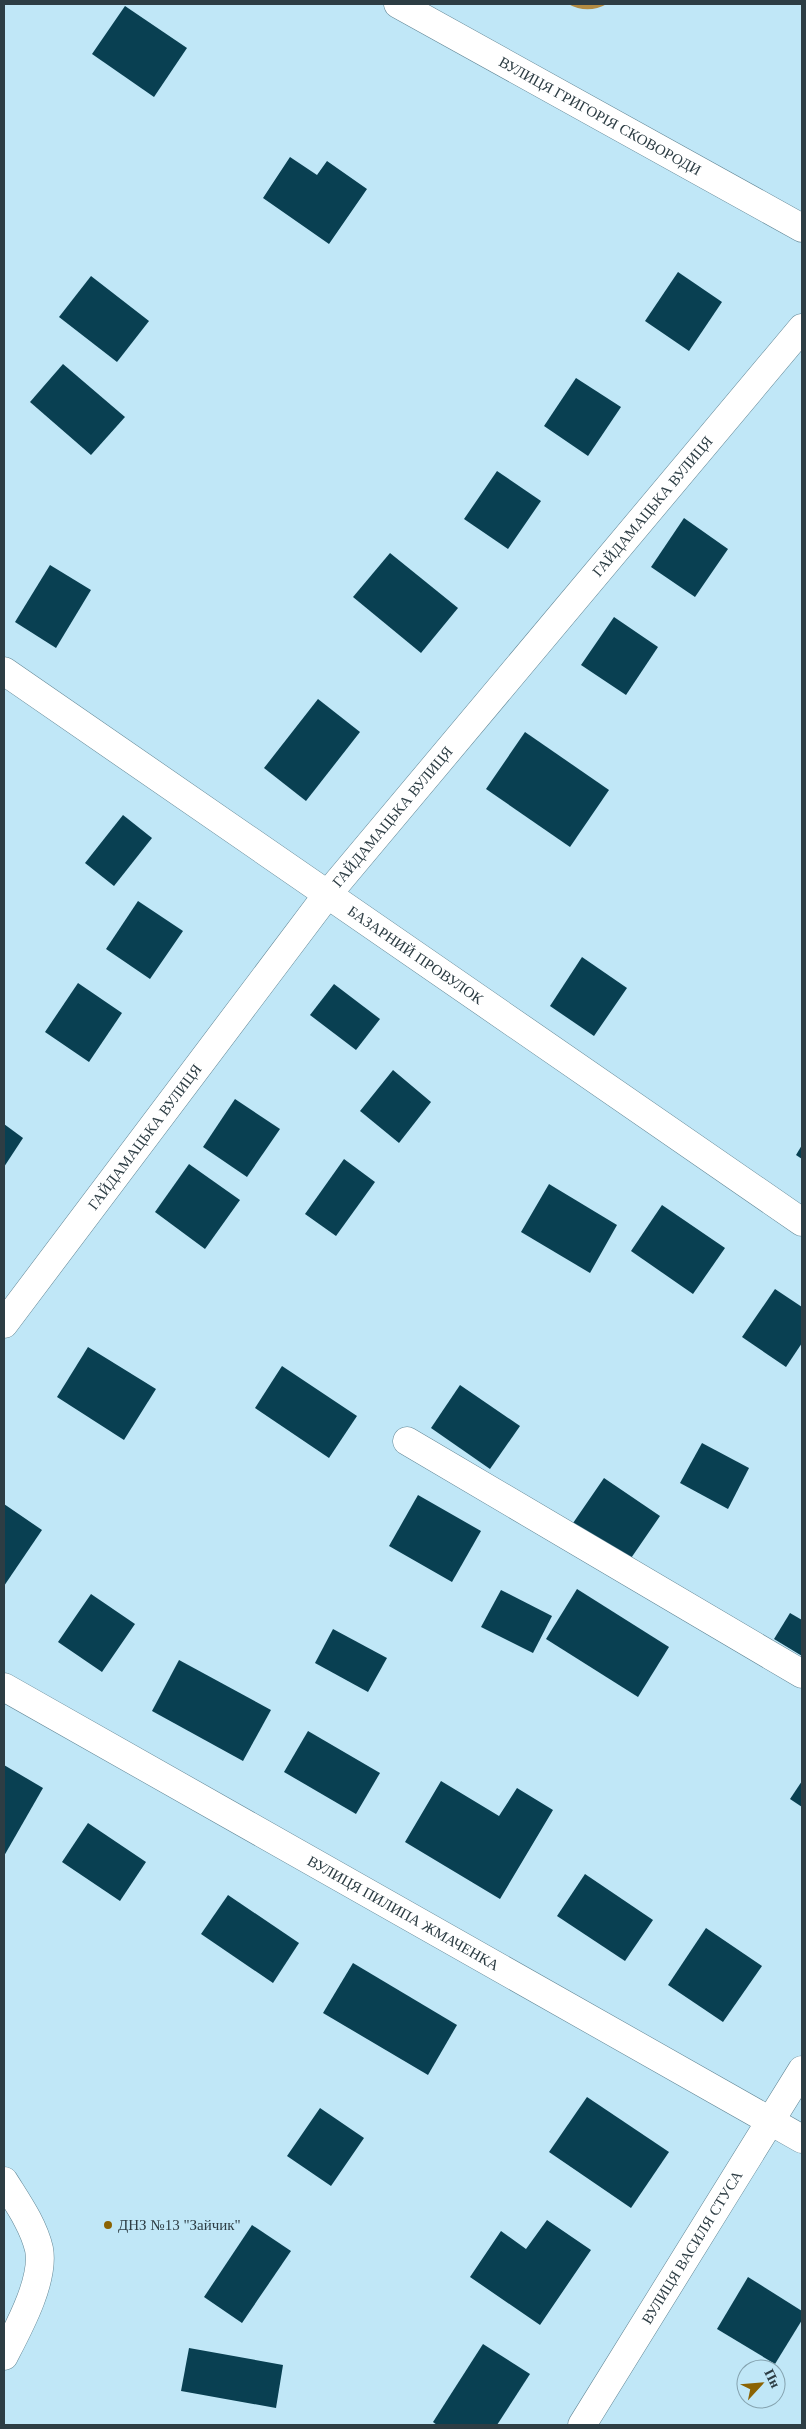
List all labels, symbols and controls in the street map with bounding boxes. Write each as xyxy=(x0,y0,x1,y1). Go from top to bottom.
street label: ВУЛИЦЯ ГРИГОРІЯ СКОВОРОДИ xyxy=(496,54,704,179)
street label: ГАЙДАМАЦЬКА ВУЛИЦЯ xyxy=(589,433,716,580)
street label: ГАЙДАМАЦЬКА ВУЛИЦЯ xyxy=(329,744,456,890)
street label: БАЗАРНИЙ ПРОВУЛОК xyxy=(345,903,487,1008)
street label: ГАЙДАМАЦЬКА ВУЛИЦЯ xyxy=(85,1061,205,1213)
street label: ВУЛИЦЯ ПИЛИПА ЖМАЧЕНКА xyxy=(305,1853,502,1974)
street label: ВУЛИЦЯ ВАСИЛЯ СТУСА xyxy=(639,2168,746,2327)
place label: ДНЗ №13 "Зайчик" xyxy=(118,2217,241,2233)
marker: ДНЗ №13 "Зайчик" xyxy=(102,2219,114,2231)
north arrow xyxy=(736,2359,786,2409)
text: Пн xyxy=(761,2367,783,2390)

